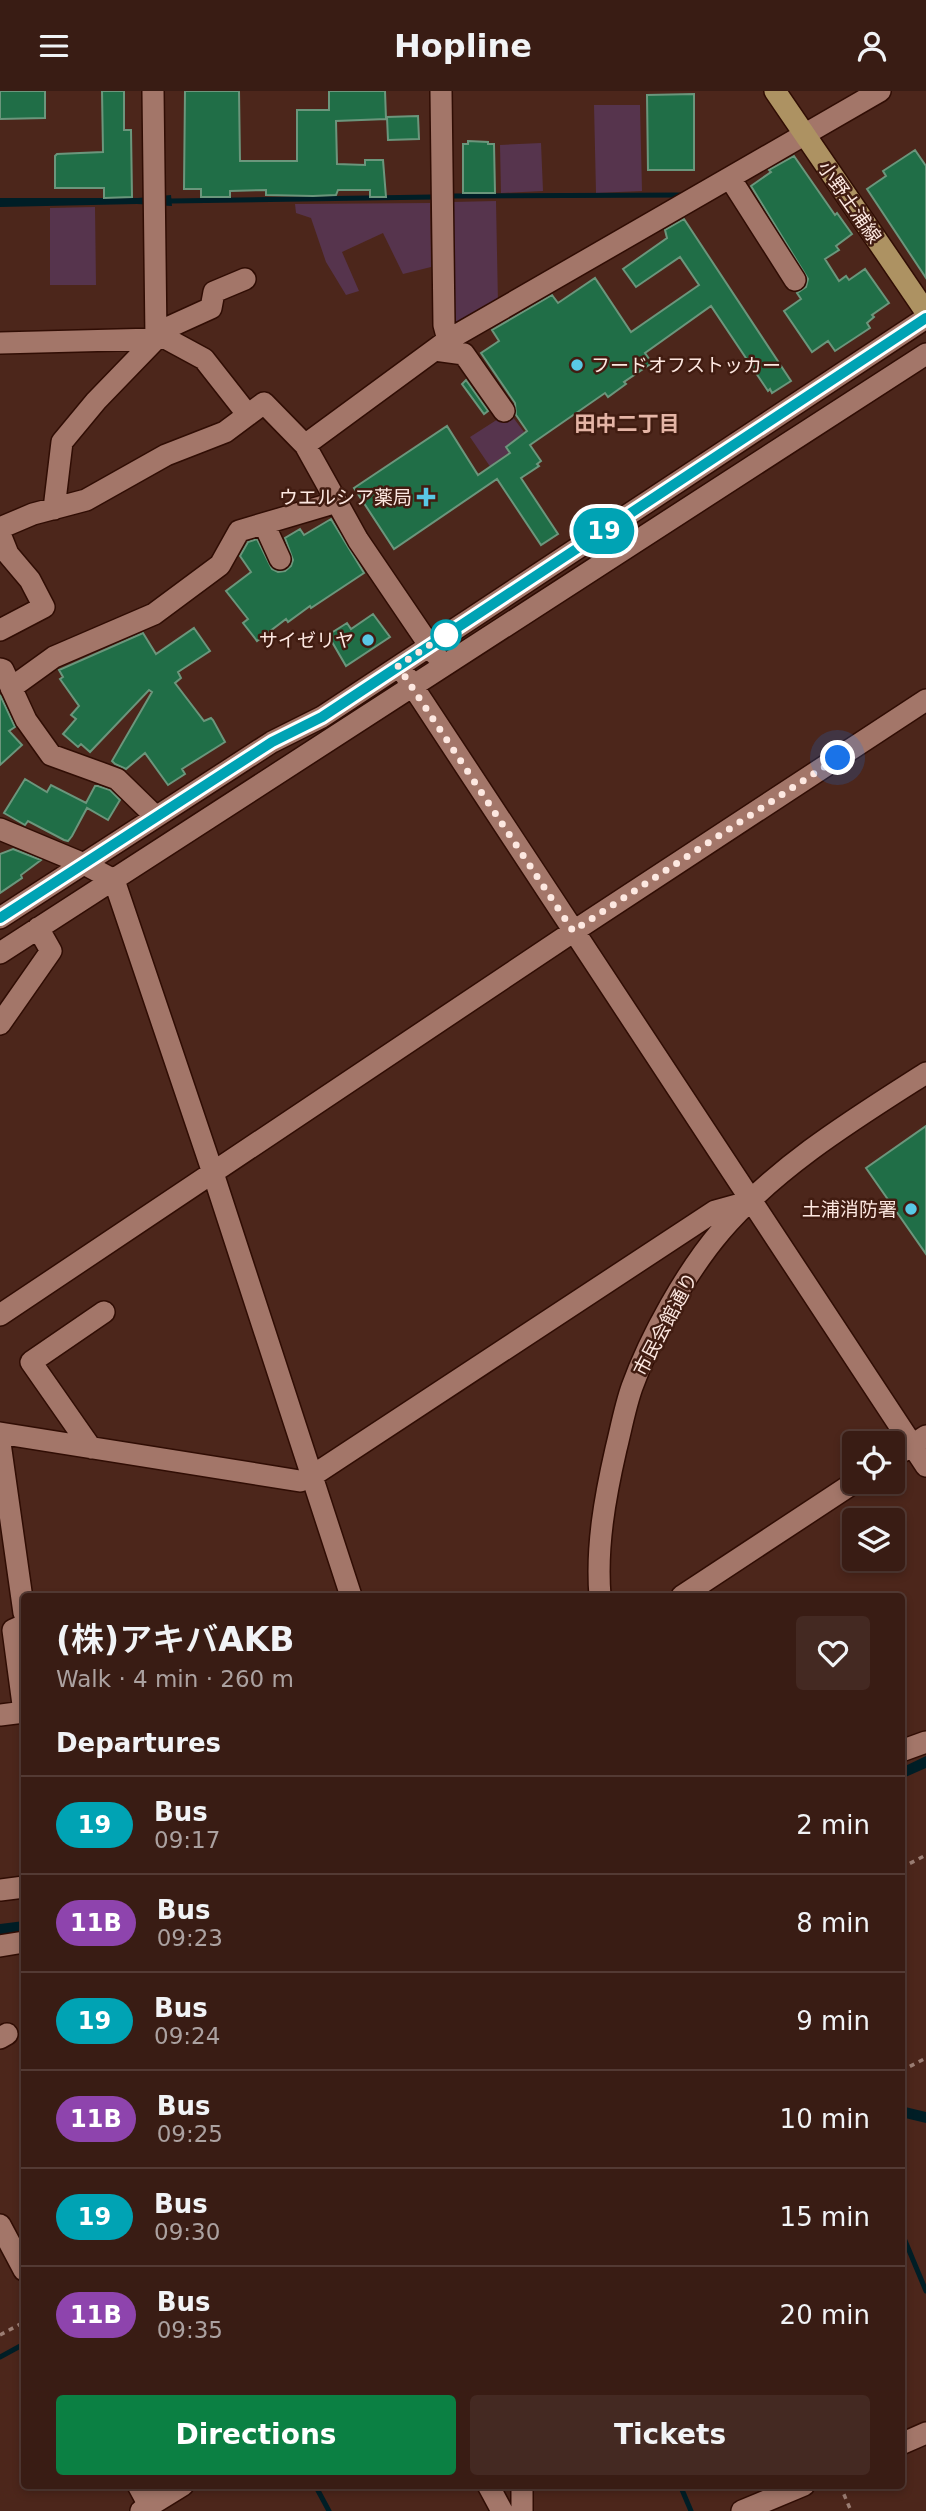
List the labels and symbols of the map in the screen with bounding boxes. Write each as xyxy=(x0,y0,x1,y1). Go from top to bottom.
street label: 小野土浦線 xyxy=(814,157,886,247)
place label: フードオフストッカー xyxy=(591,354,781,376)
marker: フードオフストッカー xyxy=(569,357,585,373)
district label: 田中二丁目 xyxy=(575,412,680,436)
place label: ウエルシア薬局 xyxy=(279,486,412,508)
marker: ウエルシア薬局 xyxy=(418,489,434,505)
line badge: 19 xyxy=(572,508,636,554)
unlabelled marker xyxy=(431,620,461,650)
place label: サイゼリヤ xyxy=(259,629,354,651)
marker: サイゼリヤ xyxy=(360,632,376,648)
your location xyxy=(820,740,855,775)
place label: 土浦消防署 xyxy=(802,1198,897,1220)
marker: 土浦消防署 xyxy=(903,1201,919,1217)
street label: 市民会館通り xyxy=(629,1269,701,1379)

